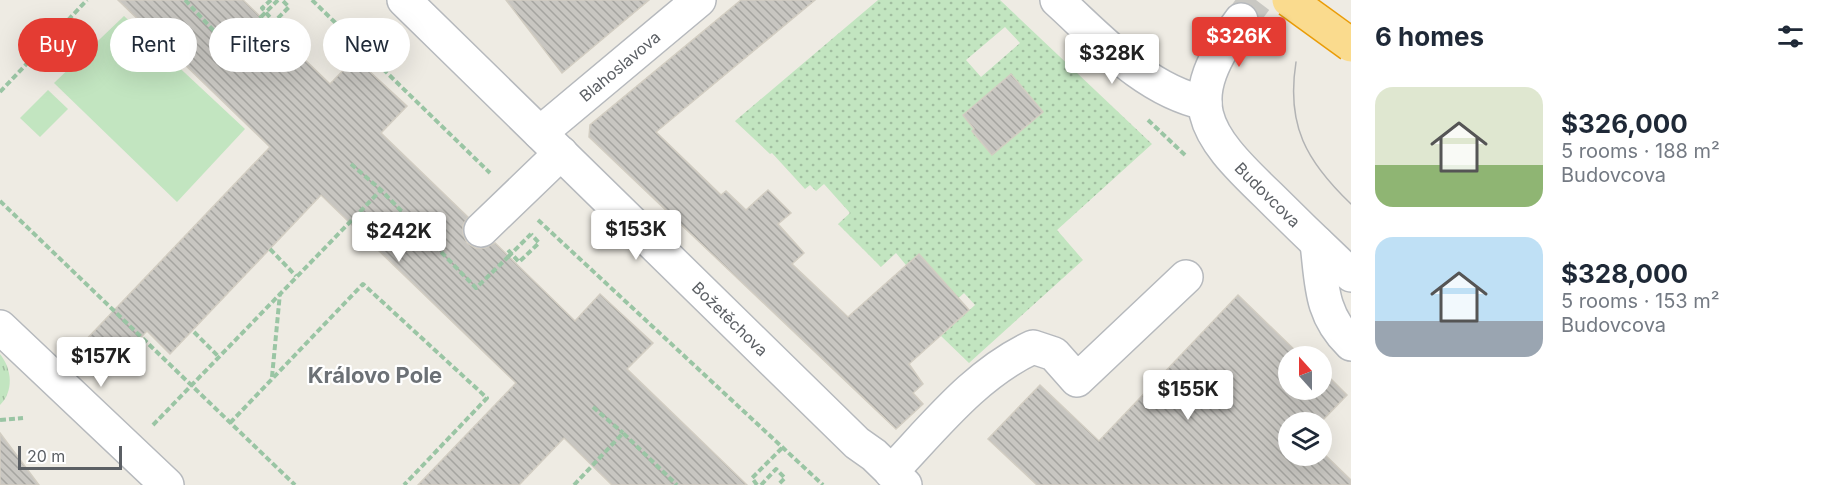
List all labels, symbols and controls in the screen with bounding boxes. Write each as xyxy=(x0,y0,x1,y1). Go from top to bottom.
pin: $326K xyxy=(1197,17,1281,68)
chip: Buy xyxy=(18,18,98,72)
chip: Rent xyxy=(110,18,197,72)
chip: Filters xyxy=(209,18,311,72)
chip: New xyxy=(323,18,410,72)
icon: filters xyxy=(1774,20,1807,53)
text: 6 homes xyxy=(1375,21,1484,52)
text: $326K xyxy=(1206,24,1272,48)
street label: Blahoslavova xyxy=(575,27,664,106)
pin: $328K xyxy=(1070,34,1154,85)
text: $328K xyxy=(1079,41,1145,65)
text: $326,000 xyxy=(1561,108,1688,139)
icon: home xyxy=(1423,111,1495,183)
text: 5 rooms · 188 m² xyxy=(1561,139,1720,163)
street label: Budovcova xyxy=(1231,158,1305,231)
text: Budovcova xyxy=(1561,163,1666,187)
pin: $153K xyxy=(594,210,678,261)
pin: $242K xyxy=(357,212,441,263)
text: $153K xyxy=(605,217,667,241)
text: $242K xyxy=(366,219,432,243)
text: $328,000 xyxy=(1561,258,1688,289)
icon: home xyxy=(1423,261,1495,333)
street label: Božetěchova xyxy=(688,277,772,360)
text: 5 rooms · 153 m² xyxy=(1561,289,1720,313)
text: Budovcova xyxy=(1561,313,1666,337)
pin: $157K xyxy=(59,337,143,388)
text: $157K xyxy=(71,344,131,368)
north arrow xyxy=(1278,346,1332,400)
map controls xyxy=(1278,346,1332,466)
district label: Královo Pole xyxy=(308,362,442,388)
pin: $155K xyxy=(1146,370,1230,421)
text: $155K xyxy=(1157,377,1219,401)
button: layers xyxy=(1278,412,1332,466)
scale bar xyxy=(18,443,122,470)
text: 20 m xyxy=(27,446,65,466)

